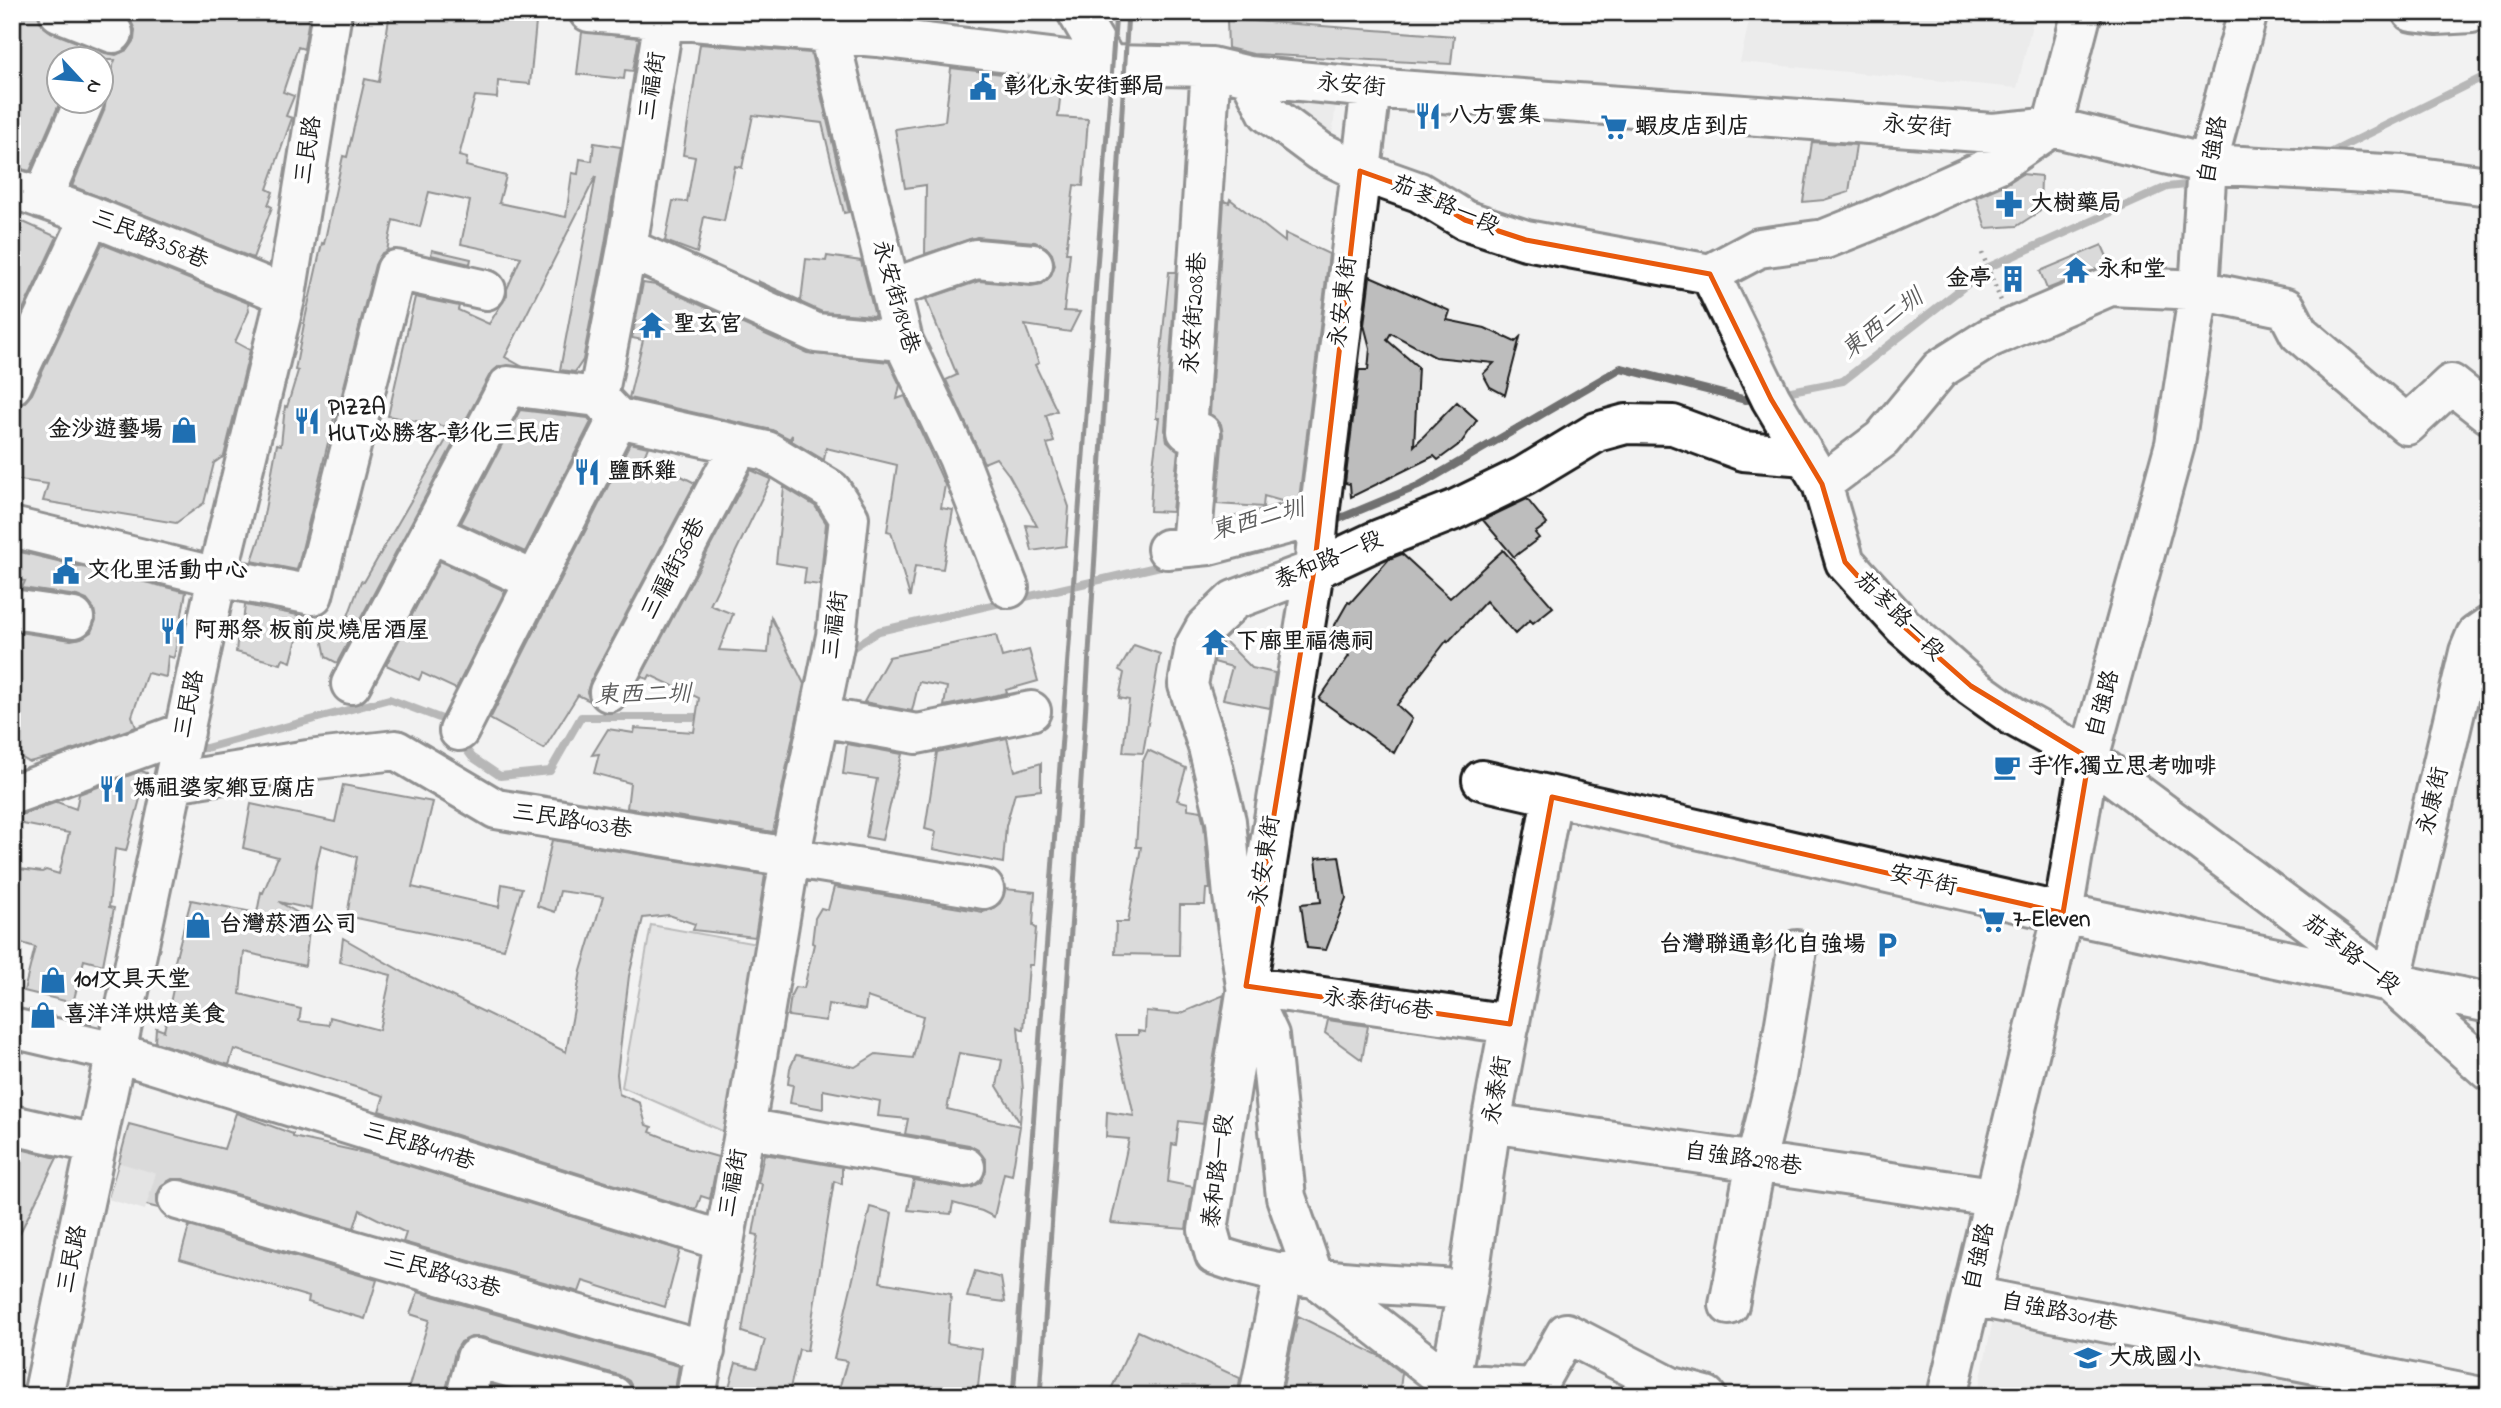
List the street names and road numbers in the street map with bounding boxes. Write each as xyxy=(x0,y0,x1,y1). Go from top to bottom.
street label: 三福街 xyxy=(631,49,675,123)
street label: 永安街 xyxy=(1315,67,1387,105)
street label: 永安街 xyxy=(1881,108,1953,146)
street label: 三民路 xyxy=(287,113,331,187)
street label: 自強路 xyxy=(2191,113,2237,187)
street label: 茄苳路一段 xyxy=(1386,168,1504,244)
street label: 三民路358巷 xyxy=(87,202,214,279)
street label: 永安街184巷 xyxy=(863,236,927,359)
street label: 永安街208巷 xyxy=(1174,250,1216,375)
street label: 永安東街 xyxy=(1322,254,1366,350)
street label: 三福街36巷 xyxy=(633,511,715,626)
street label: 泰和路一段 xyxy=(1270,523,1388,599)
street label: 茄苳路一段 xyxy=(1847,565,1951,669)
street label: 三福街 xyxy=(815,589,857,661)
street label: 自強路 xyxy=(2079,666,2129,742)
street label: 三民路 xyxy=(167,667,213,741)
street label: 永康街 xyxy=(2410,764,2458,838)
street label: 三民路403巷 xyxy=(510,796,635,848)
street label: 永安東街 xyxy=(1243,813,1289,909)
street label: 安平街 xyxy=(1886,857,1960,905)
street label: 茄苳路一段 xyxy=(2296,907,2406,1003)
street label: 永泰街46巷 xyxy=(1320,981,1437,1029)
street label: 永泰街 xyxy=(1476,1053,1520,1127)
street label: 泰和路一段 xyxy=(1196,1112,1242,1230)
street label: 三民路419巷 xyxy=(359,1114,480,1180)
street label: 自強路298巷 xyxy=(1682,1135,1805,1185)
street label: 三福街 xyxy=(711,1146,757,1220)
street label: 自強路 xyxy=(1956,1220,2004,1294)
street label: 三民路 xyxy=(50,1222,96,1296)
street label: 三民路433巷 xyxy=(380,1243,505,1308)
street label: 自強路301巷 xyxy=(1998,1285,2121,1341)

